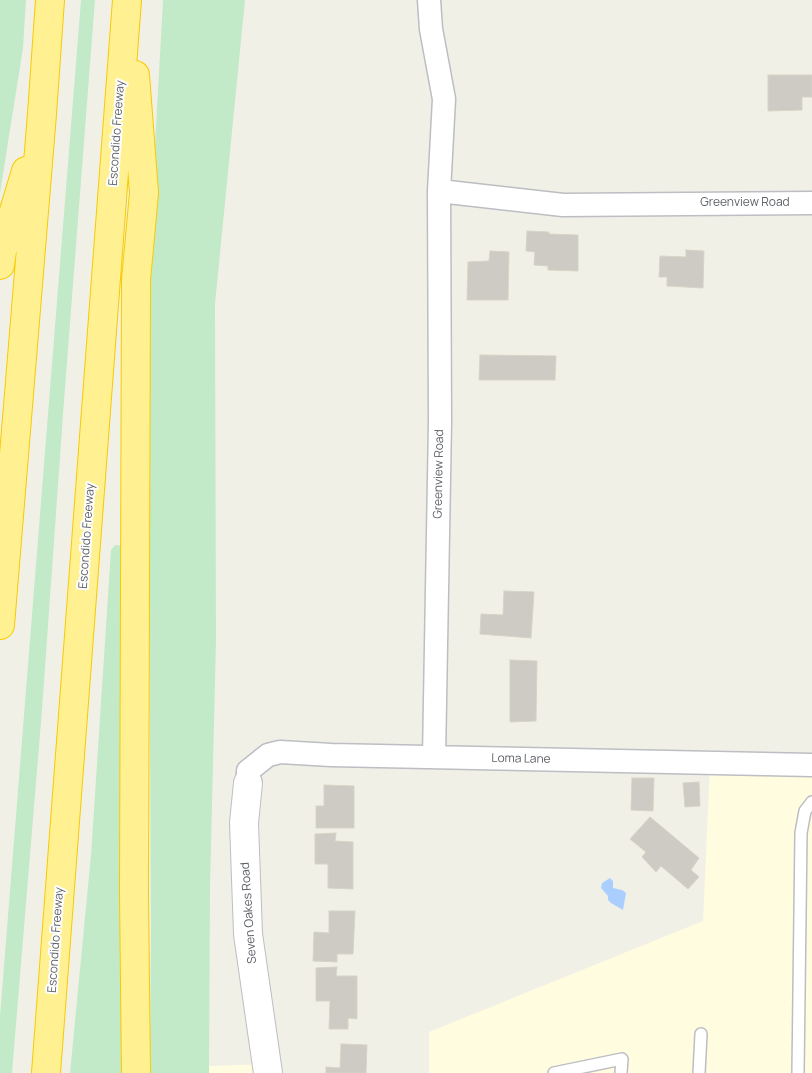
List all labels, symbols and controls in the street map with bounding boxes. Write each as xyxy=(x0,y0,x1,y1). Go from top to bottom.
street label: Escondido Freeway xyxy=(106,80,128,186)
street label: Greenview Road xyxy=(700,196,790,210)
street label: Greenview Road xyxy=(431,429,447,519)
street label: Escondido Freeway xyxy=(76,483,98,589)
street label: Loma Lane xyxy=(491,751,551,767)
street label: Seven Oakes Road xyxy=(238,862,260,964)
street label: Escondido Freeway xyxy=(45,887,67,993)

